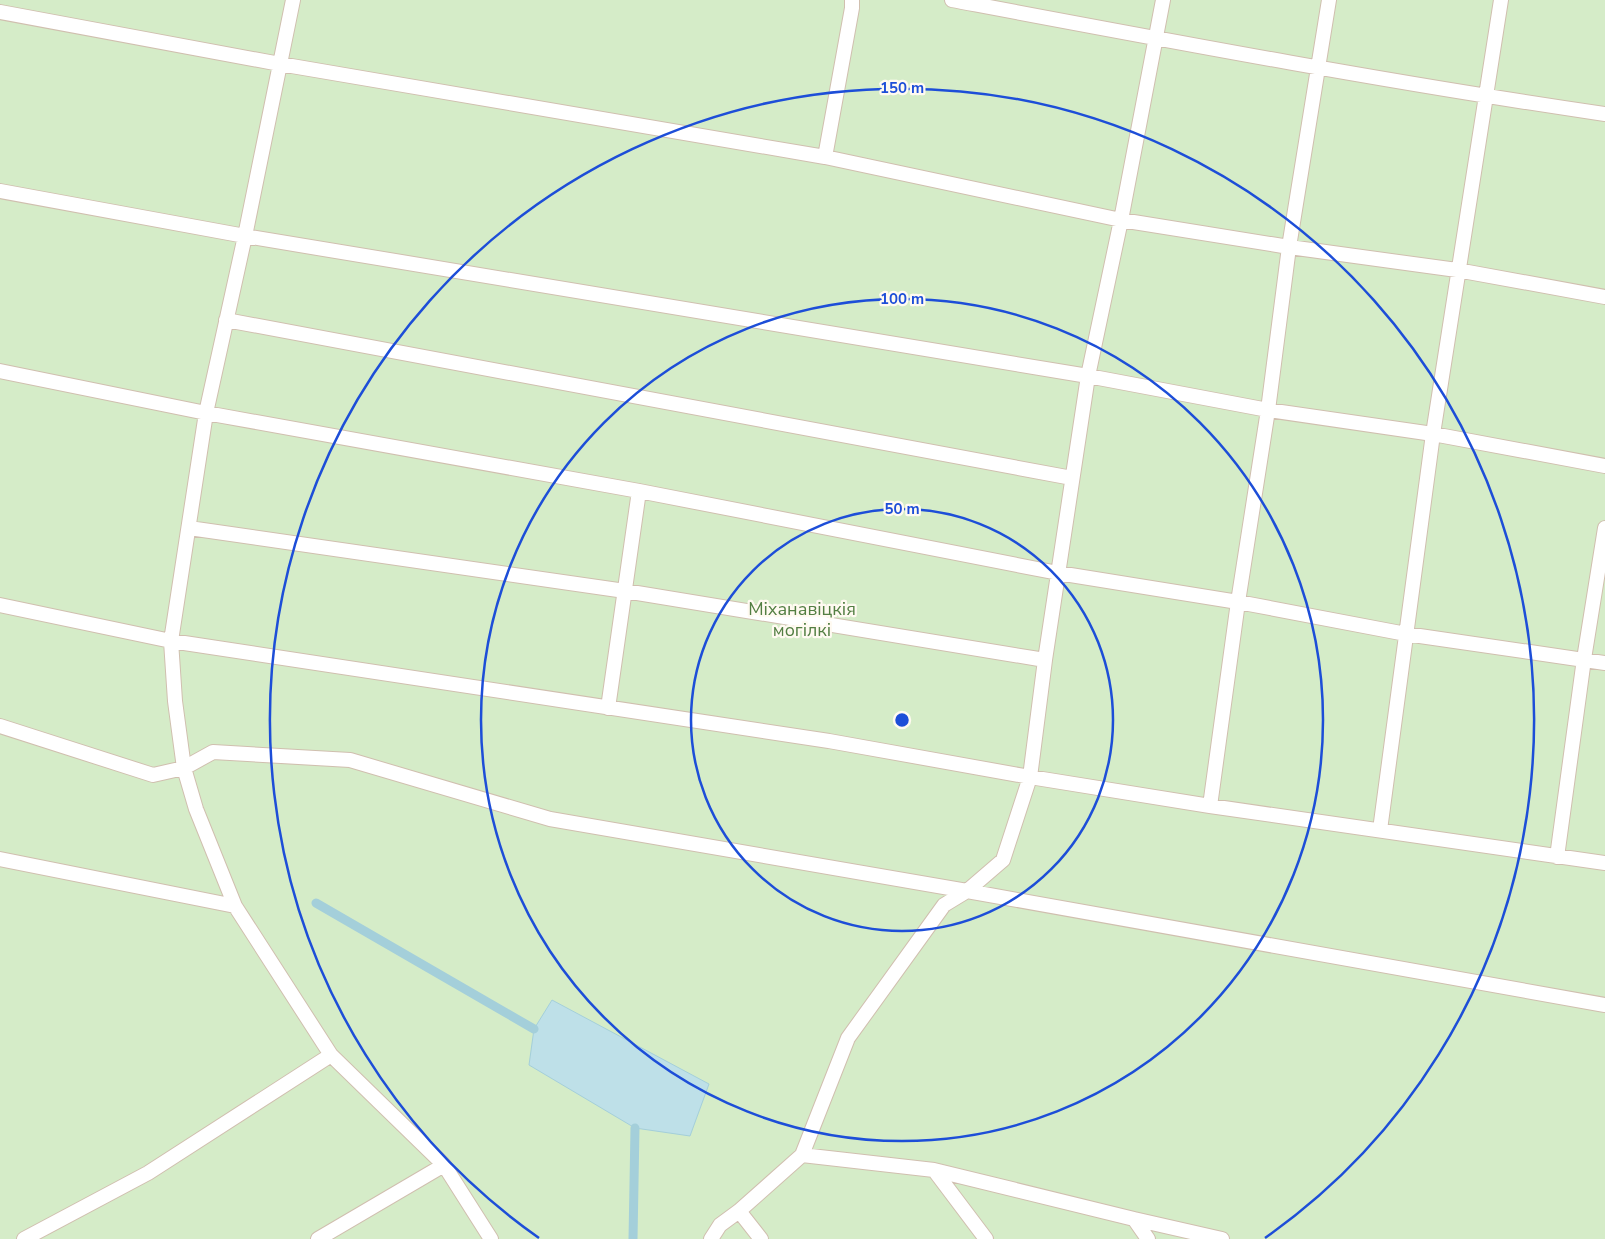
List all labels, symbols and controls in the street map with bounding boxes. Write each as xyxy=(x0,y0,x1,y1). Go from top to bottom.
text: 150 m xyxy=(880,78,924,98)
text: 100 m xyxy=(880,289,924,309)
text: 50 m xyxy=(884,499,920,519)
park label: Міханавіцкія могілкі xyxy=(748,597,856,642)
centre of rings xyxy=(893,711,911,729)

